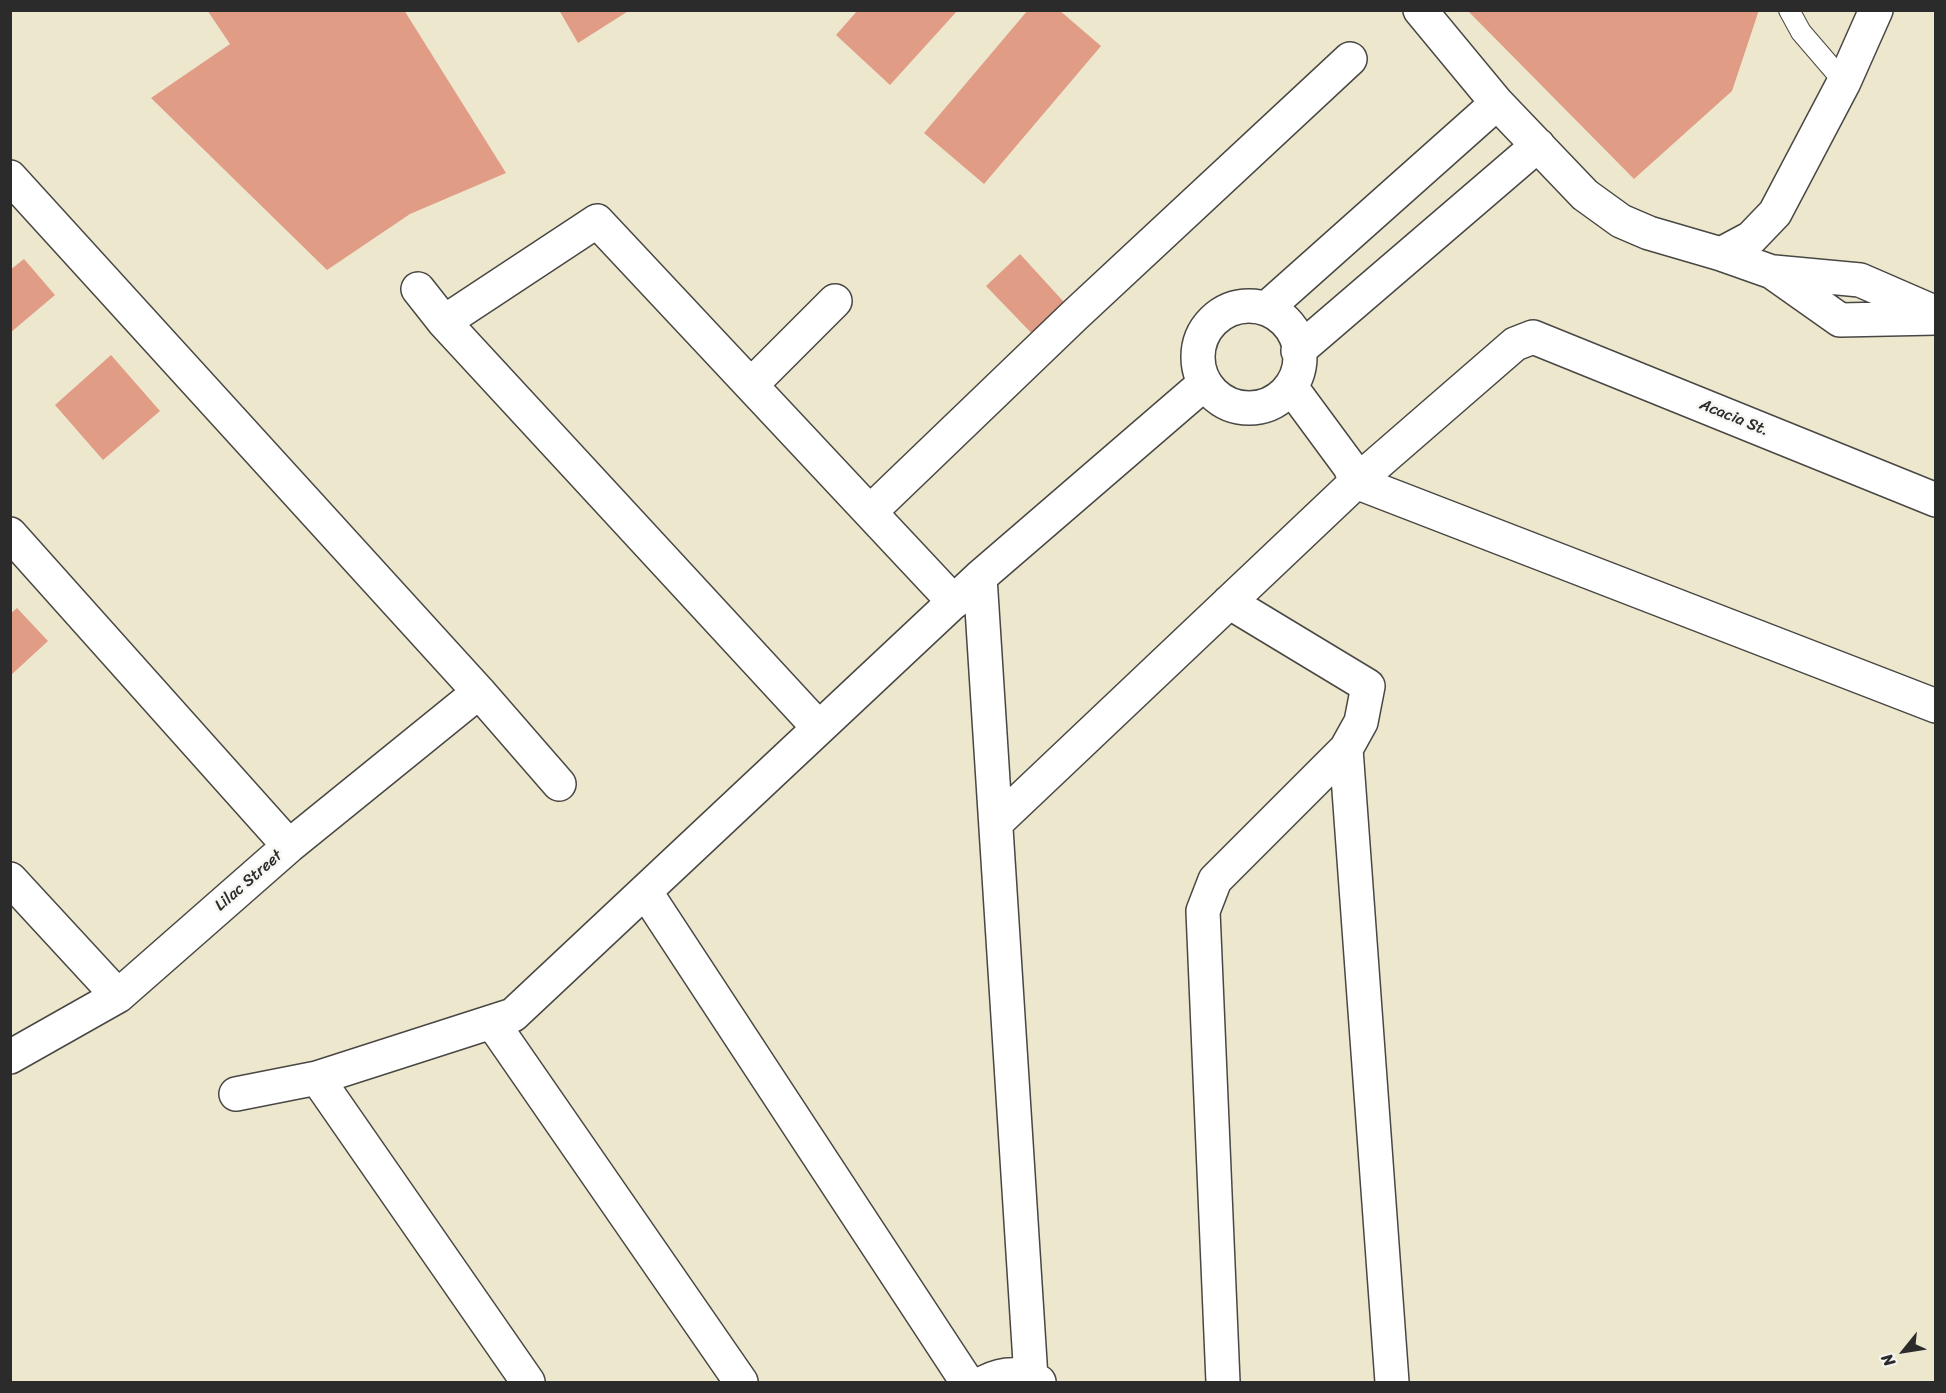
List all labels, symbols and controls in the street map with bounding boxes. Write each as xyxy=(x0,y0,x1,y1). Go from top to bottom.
street label: Acacia St. xyxy=(1697,395,1771,441)
street label: Lilac Street xyxy=(211,847,287,915)
north arrow xyxy=(1874,1321,1934,1381)
text: N xyxy=(1873,1348,1903,1372)

